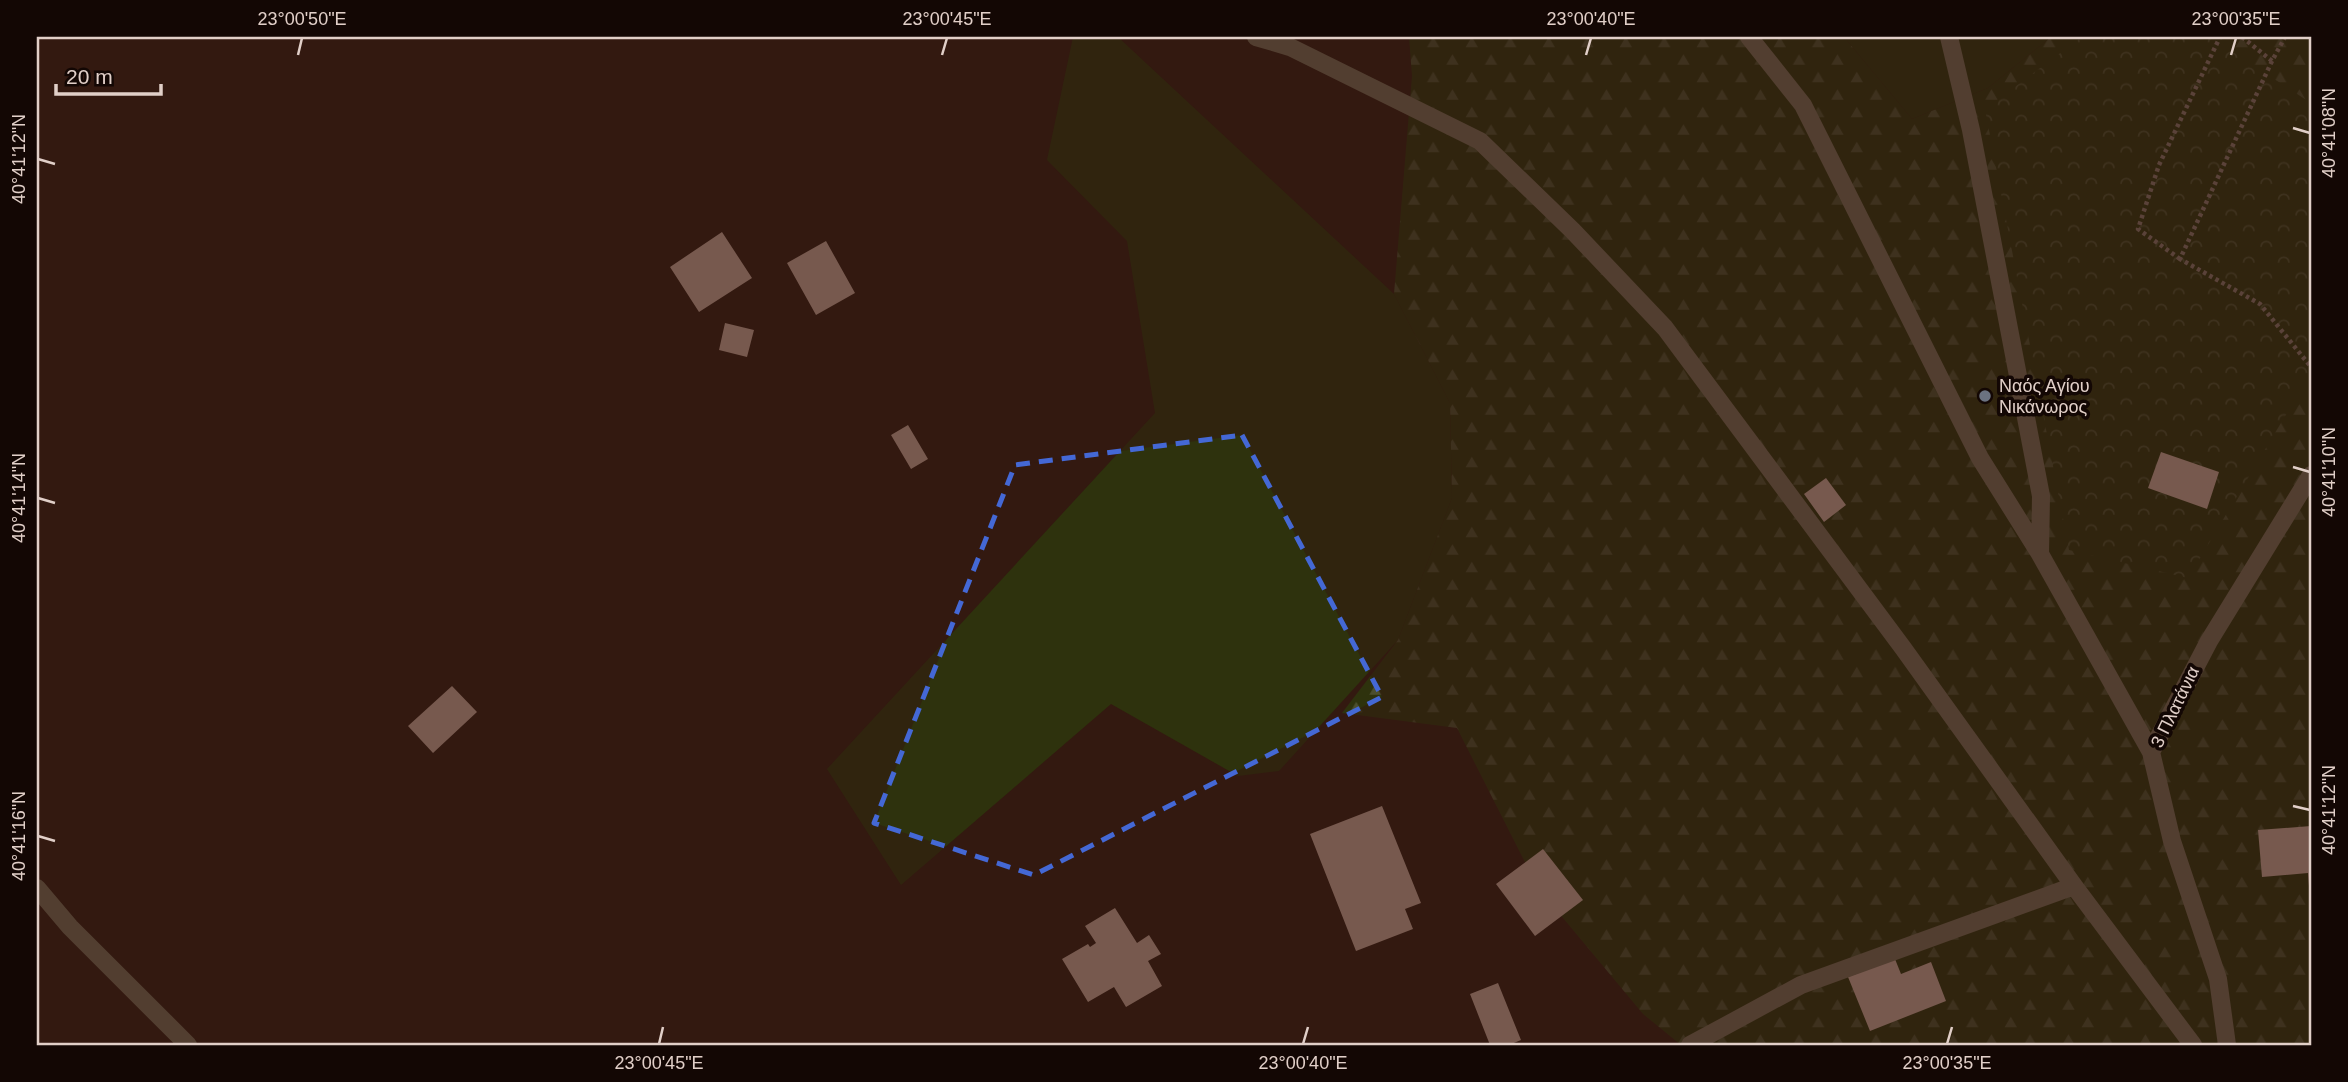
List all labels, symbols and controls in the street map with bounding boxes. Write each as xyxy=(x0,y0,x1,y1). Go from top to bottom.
text: 23°00'50"E xyxy=(257,9,347,29)
text: 23°00'45"E xyxy=(902,9,992,29)
text: 23°00'40"E xyxy=(1546,9,1636,29)
text: 23°00'35"E xyxy=(2191,9,2281,29)
scale bar xyxy=(56,52,161,96)
text: 20 m xyxy=(66,65,113,88)
text: 40°41'08"N xyxy=(2319,88,2339,178)
text: 40°41'12"N xyxy=(9,114,29,204)
place label: Ναός Αγίου Νικάνωρος xyxy=(1999,376,2090,417)
marker: Ναός Αγίου Νικάνωρος xyxy=(1977,388,1993,404)
text: 40°41'10"N xyxy=(2319,427,2339,517)
text: 40°41'14"N xyxy=(9,453,29,543)
street label: 3 Πλατάνια xyxy=(2147,663,2203,751)
text: 40°41'12"N xyxy=(2319,765,2339,855)
text: 40°41'16"N xyxy=(9,791,29,881)
text: 23°00'45"E xyxy=(614,1053,704,1073)
text: 23°00'40"E xyxy=(1258,1053,1348,1073)
text: 23°00'35"E xyxy=(1902,1053,1992,1073)

